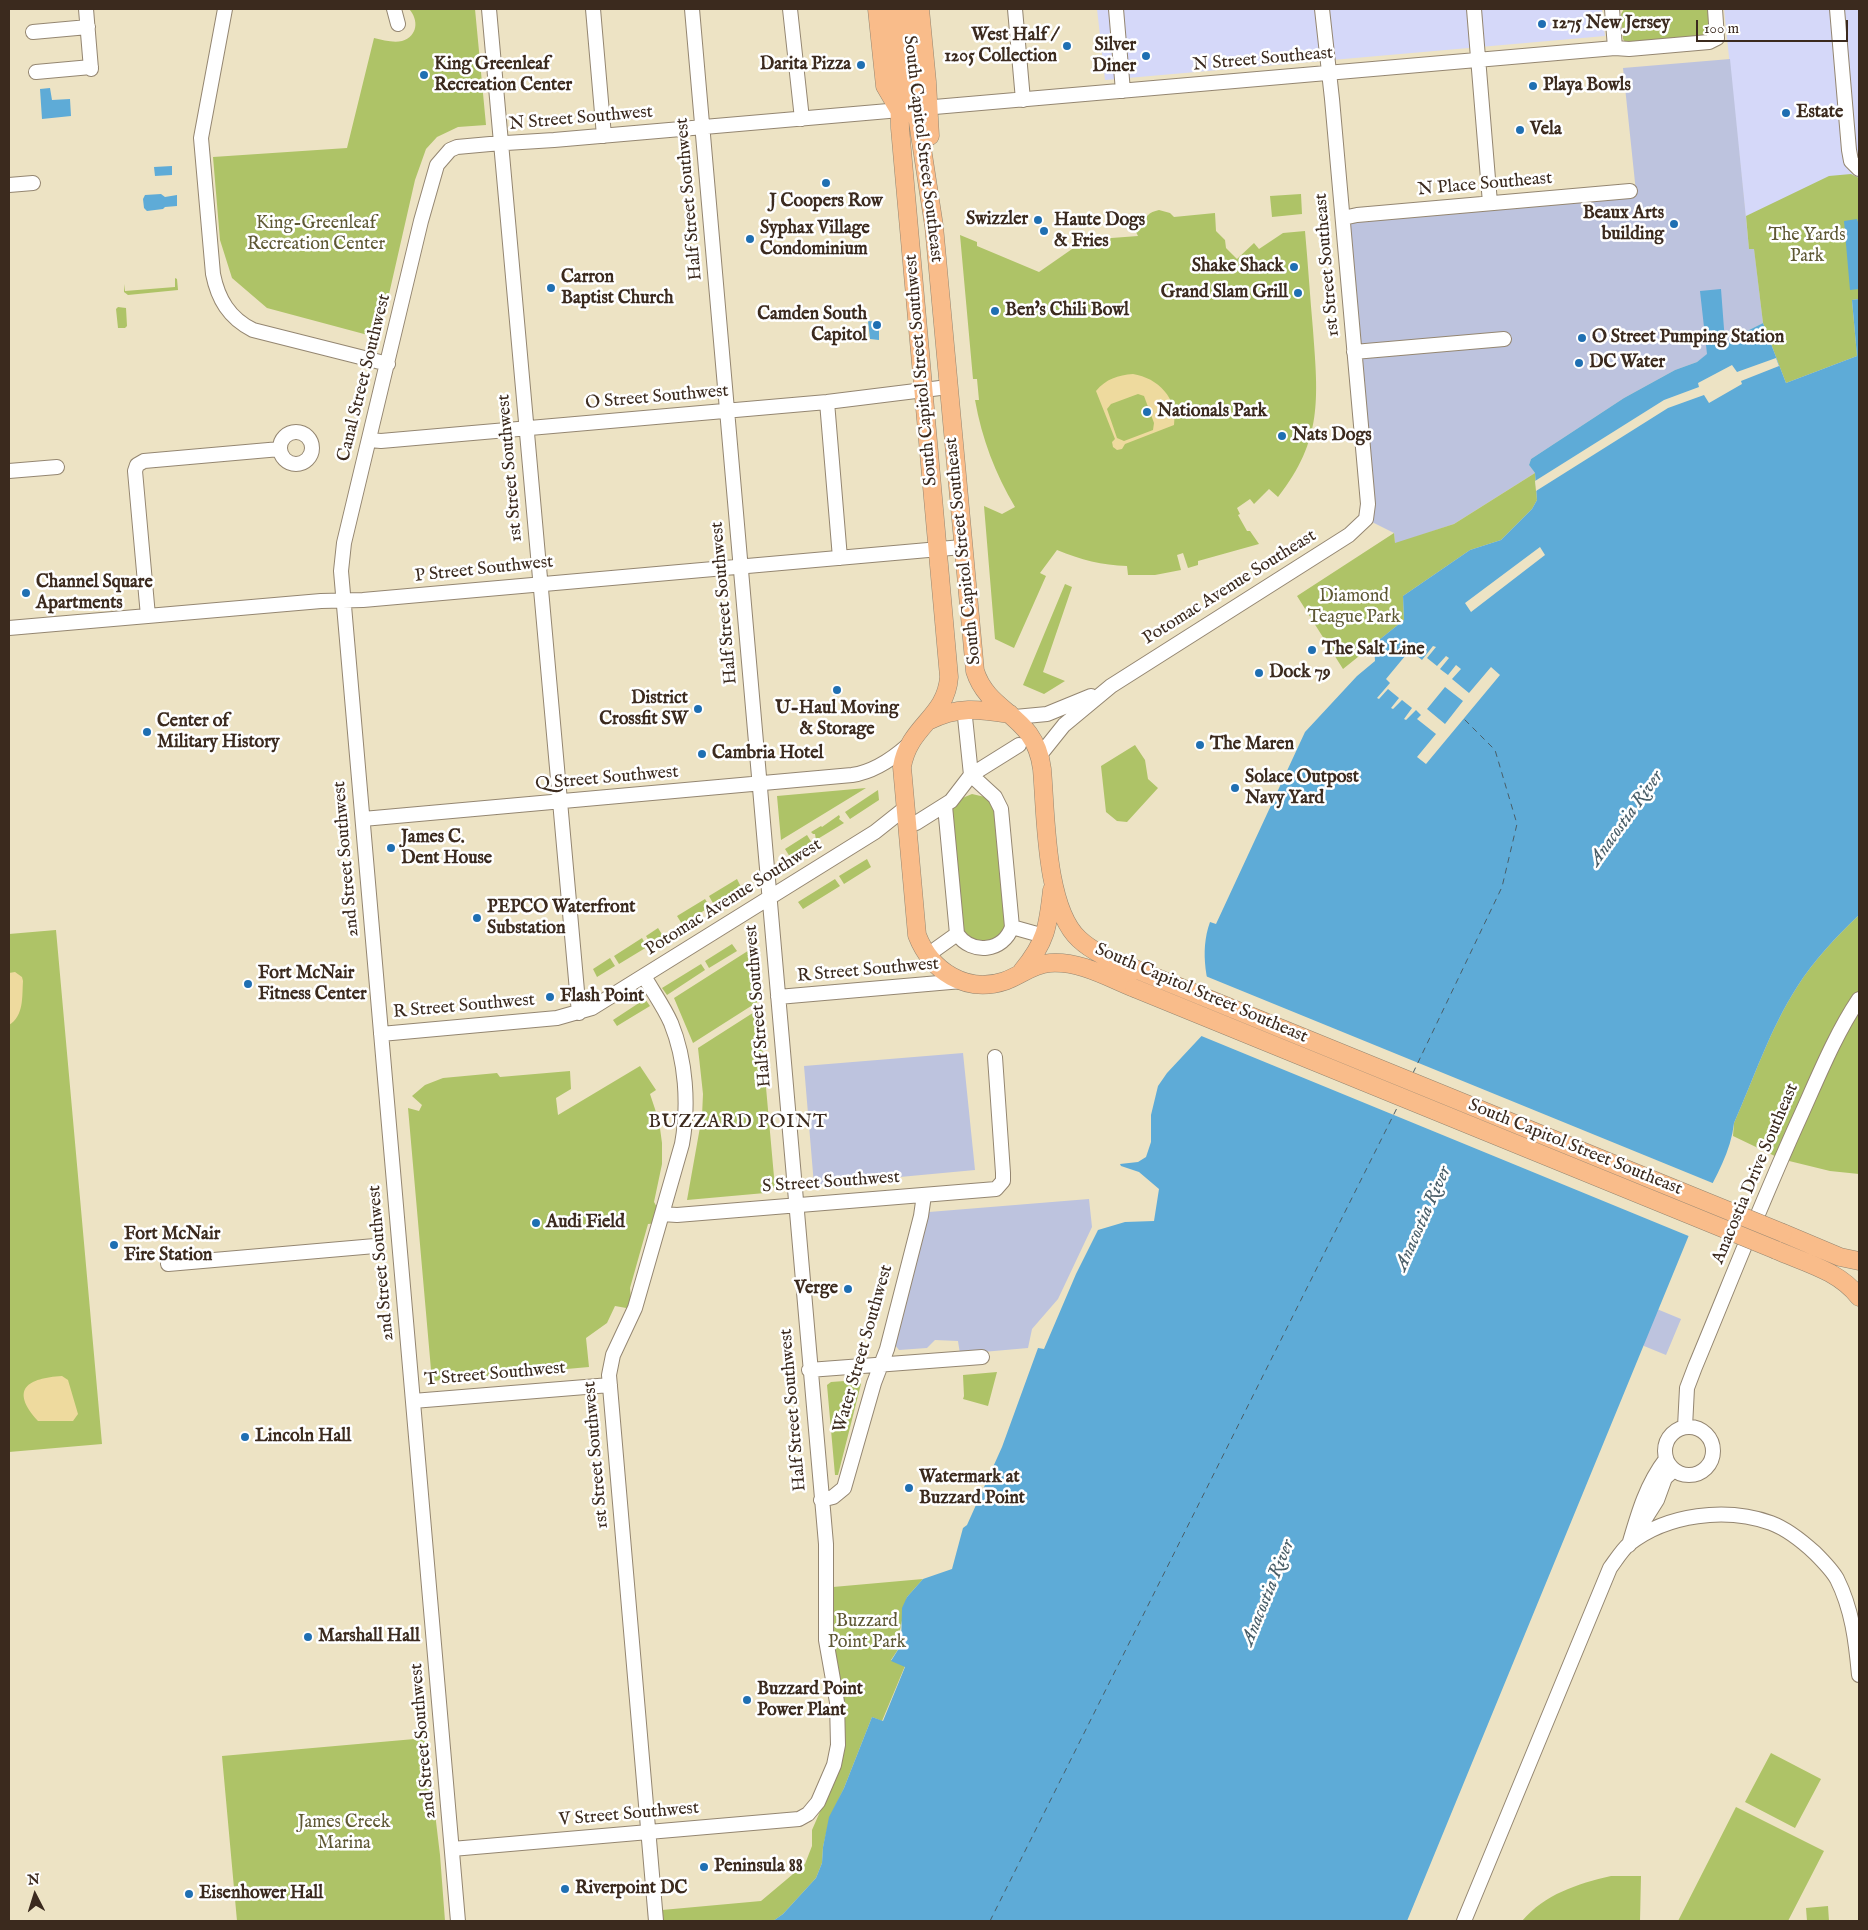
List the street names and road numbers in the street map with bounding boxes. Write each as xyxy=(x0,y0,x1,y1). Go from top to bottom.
street label: South Capitol Street Southeast xyxy=(897,34,947,264)
street label: N Street Southeast xyxy=(1192,43,1334,77)
street label: N Street Southwest xyxy=(508,102,654,136)
street label: Half Street Southwest xyxy=(672,117,708,281)
street label: N Place Southeast xyxy=(1417,168,1553,202)
street label: 1st Street Southeast xyxy=(1311,192,1345,338)
street label: South Capitol Street Southwest xyxy=(901,253,943,487)
street label: Canal Street Southwest xyxy=(334,292,396,464)
street label: O Street Southwest xyxy=(584,381,730,415)
street label: 1st Street Southwest xyxy=(494,393,528,543)
street label: South Capitol Street Southeast xyxy=(941,436,987,666)
street label: Half Street Southwest xyxy=(707,521,743,685)
street label: Potomac Avenue Southeast xyxy=(1139,526,1321,650)
street label: P Street Southwest xyxy=(414,552,554,588)
street label: Q Street Southwest xyxy=(535,762,679,796)
street label: 2nd Street Southwest xyxy=(329,780,365,938)
street label: Potomac Avenue Southwest xyxy=(642,835,826,961)
street label: Half Street Southwest xyxy=(741,924,777,1088)
street label: South Capitol Street Southeast xyxy=(1092,939,1310,1049)
street label: R Street Southwest xyxy=(796,954,940,988)
street label: R Street Southwest xyxy=(392,990,536,1024)
street label: Anacostia Drive Southeast xyxy=(1708,1080,1804,1268)
street label: South Capitol Street Southeast xyxy=(1465,1095,1685,1201)
street label: S Street Southwest xyxy=(761,1167,901,1199)
street label: 2nd Street Southwest xyxy=(364,1184,400,1342)
street label: Water Street Southwest xyxy=(830,1263,898,1435)
street label: Half Street Southwest xyxy=(776,1328,812,1492)
street label: T Street Southwest xyxy=(423,1358,567,1392)
street label: 1st Street Southwest xyxy=(580,1380,614,1530)
street label: 2nd Street Southwest xyxy=(406,1662,442,1820)
street label: V Street Southwest xyxy=(558,1798,700,1832)

